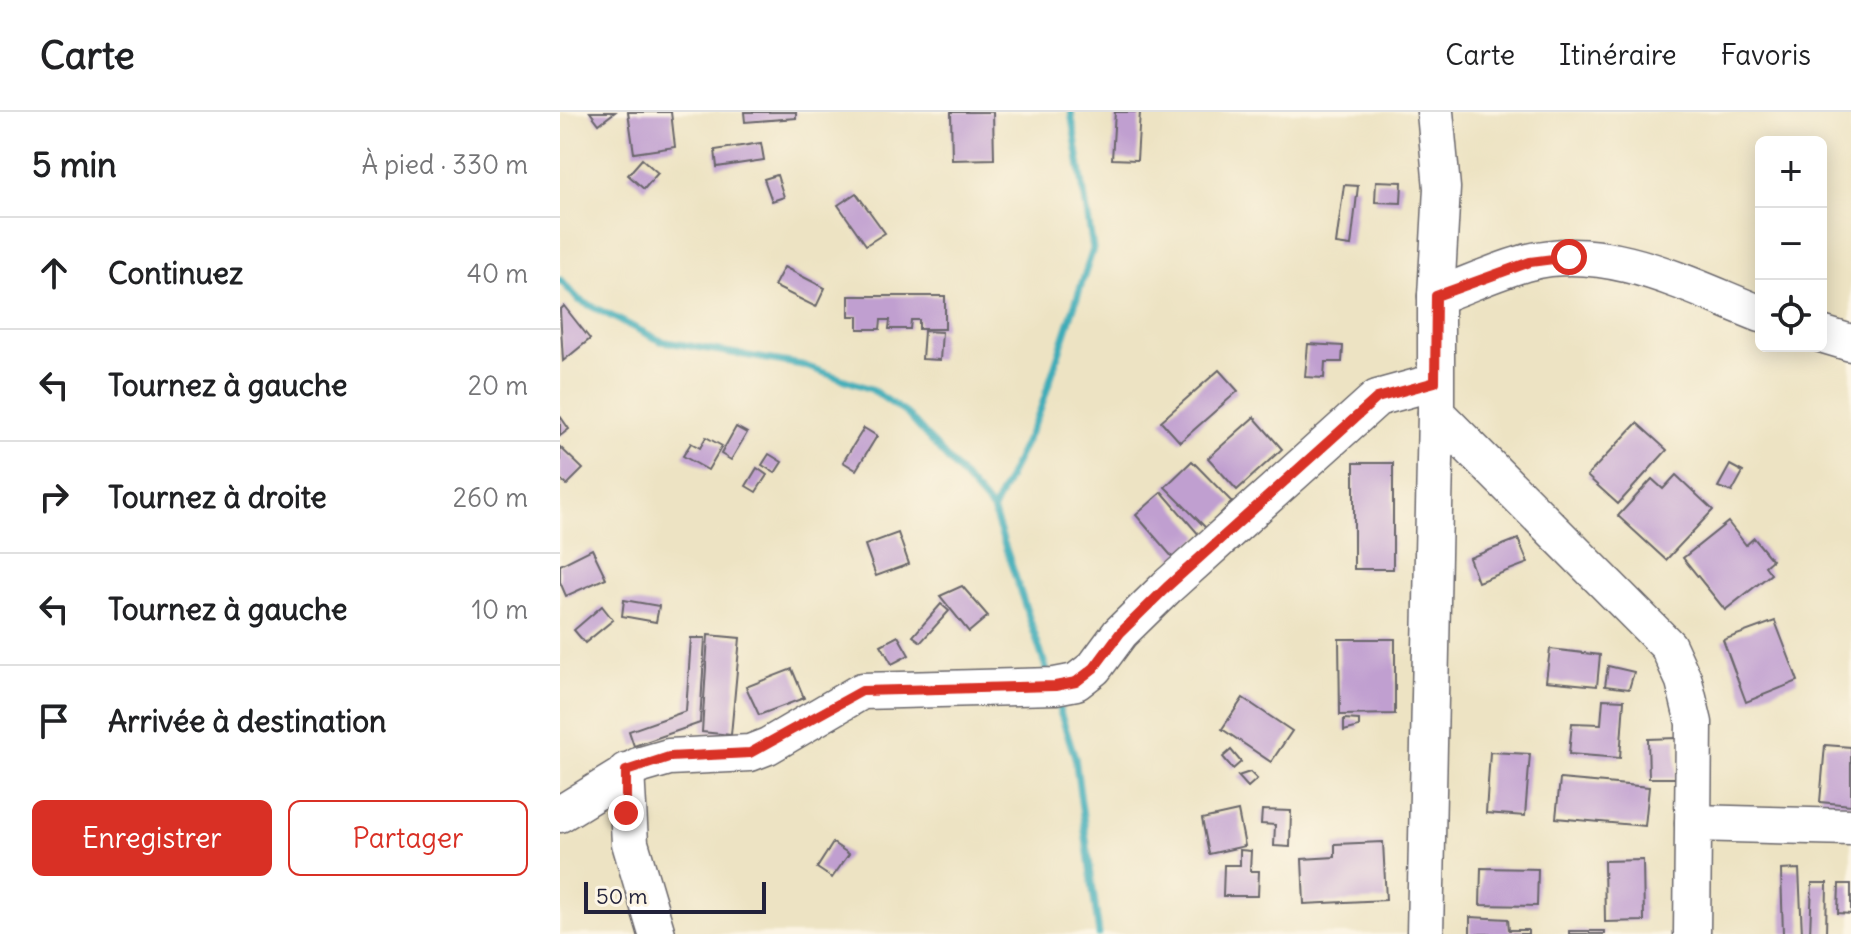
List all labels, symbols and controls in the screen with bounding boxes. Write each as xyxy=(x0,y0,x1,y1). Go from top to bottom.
text: Carte xyxy=(40,32,135,79)
text: Carte xyxy=(1445,37,1515,73)
text: Itinéraire xyxy=(1559,37,1677,73)
text: Favoris xyxy=(1721,37,1811,73)
map controls xyxy=(1755,136,1827,352)
button: + xyxy=(1755,136,1827,208)
text: 5 min xyxy=(32,143,117,186)
text: À pied · 330 m xyxy=(361,148,528,181)
button: − xyxy=(1755,208,1827,280)
route start xyxy=(1551,239,1587,275)
icon: ahead xyxy=(32,251,76,295)
text: Continuez xyxy=(108,254,243,292)
text: 40 m xyxy=(467,257,528,290)
button: locate xyxy=(1755,280,1827,352)
icon: left xyxy=(32,363,76,407)
text: Tournez à gauche xyxy=(108,366,348,404)
text: 20 m xyxy=(468,369,528,402)
icon: right xyxy=(32,475,76,519)
text: Tournez à droite xyxy=(108,478,327,516)
text: 260 m xyxy=(453,481,528,514)
icon: left xyxy=(32,587,76,631)
text: Tournez à gauche xyxy=(108,590,348,628)
text: 10 m xyxy=(472,593,528,626)
icon: arrive xyxy=(32,699,76,743)
text: Arrivée à destination xyxy=(108,702,386,740)
route end xyxy=(608,795,644,831)
button: Enregistrer xyxy=(32,800,272,876)
button: Partager xyxy=(288,800,528,876)
scale bar xyxy=(584,878,766,914)
text: 50 m xyxy=(596,882,648,910)

